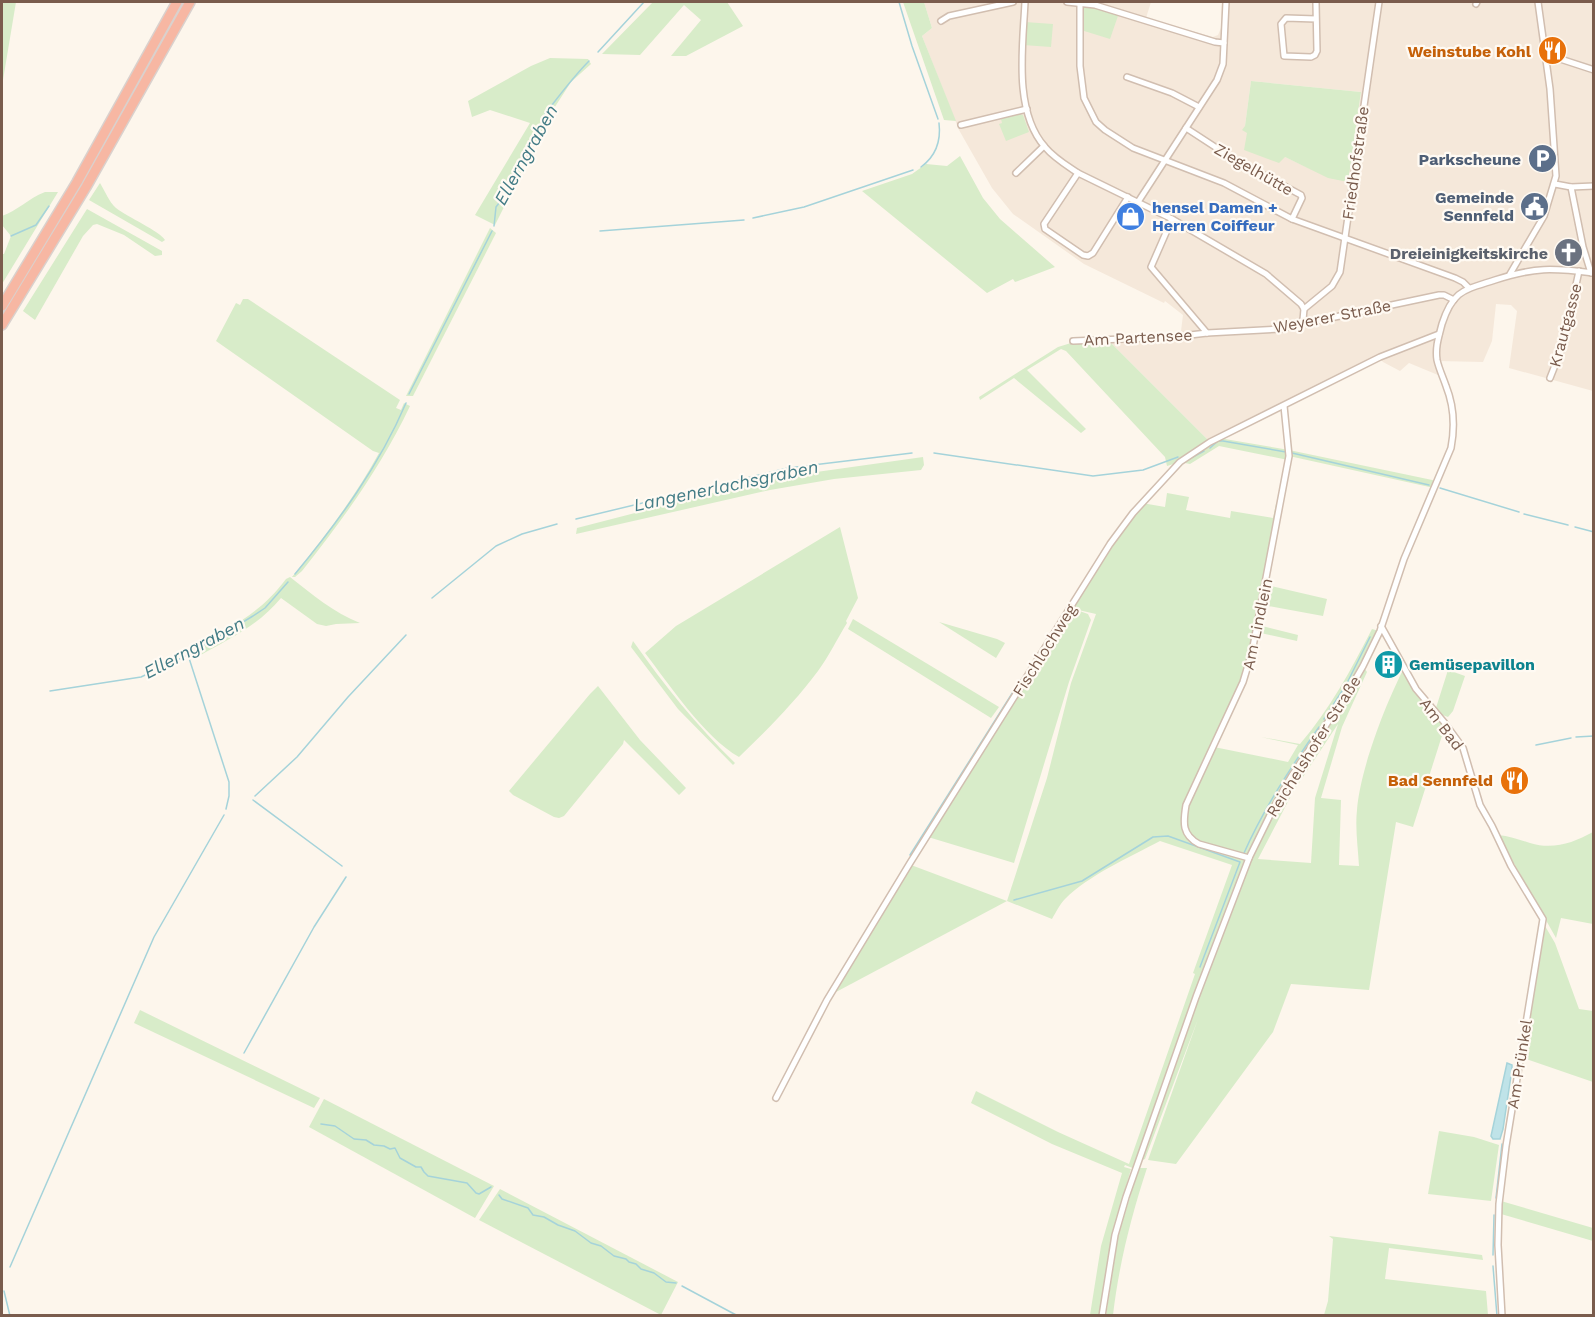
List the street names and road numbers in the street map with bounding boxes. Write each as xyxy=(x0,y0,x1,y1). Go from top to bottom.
street label: Friedhofstraße xyxy=(1338,105,1373,221)
street label: Ziegelhütte xyxy=(1211,139,1296,200)
street label: Krautgasse xyxy=(1545,281,1586,369)
street label: Weyerer Straße xyxy=(1272,296,1393,337)
street label: Am Partensee xyxy=(1083,325,1193,350)
street label: Am Lindlein xyxy=(1238,576,1276,672)
street label: Fischlochweg xyxy=(1008,600,1081,700)
street label: Reichelshofer Straße xyxy=(1262,672,1365,820)
street label: Am Bad xyxy=(1416,694,1467,754)
street label: Am Prünkel xyxy=(1503,1018,1536,1110)

